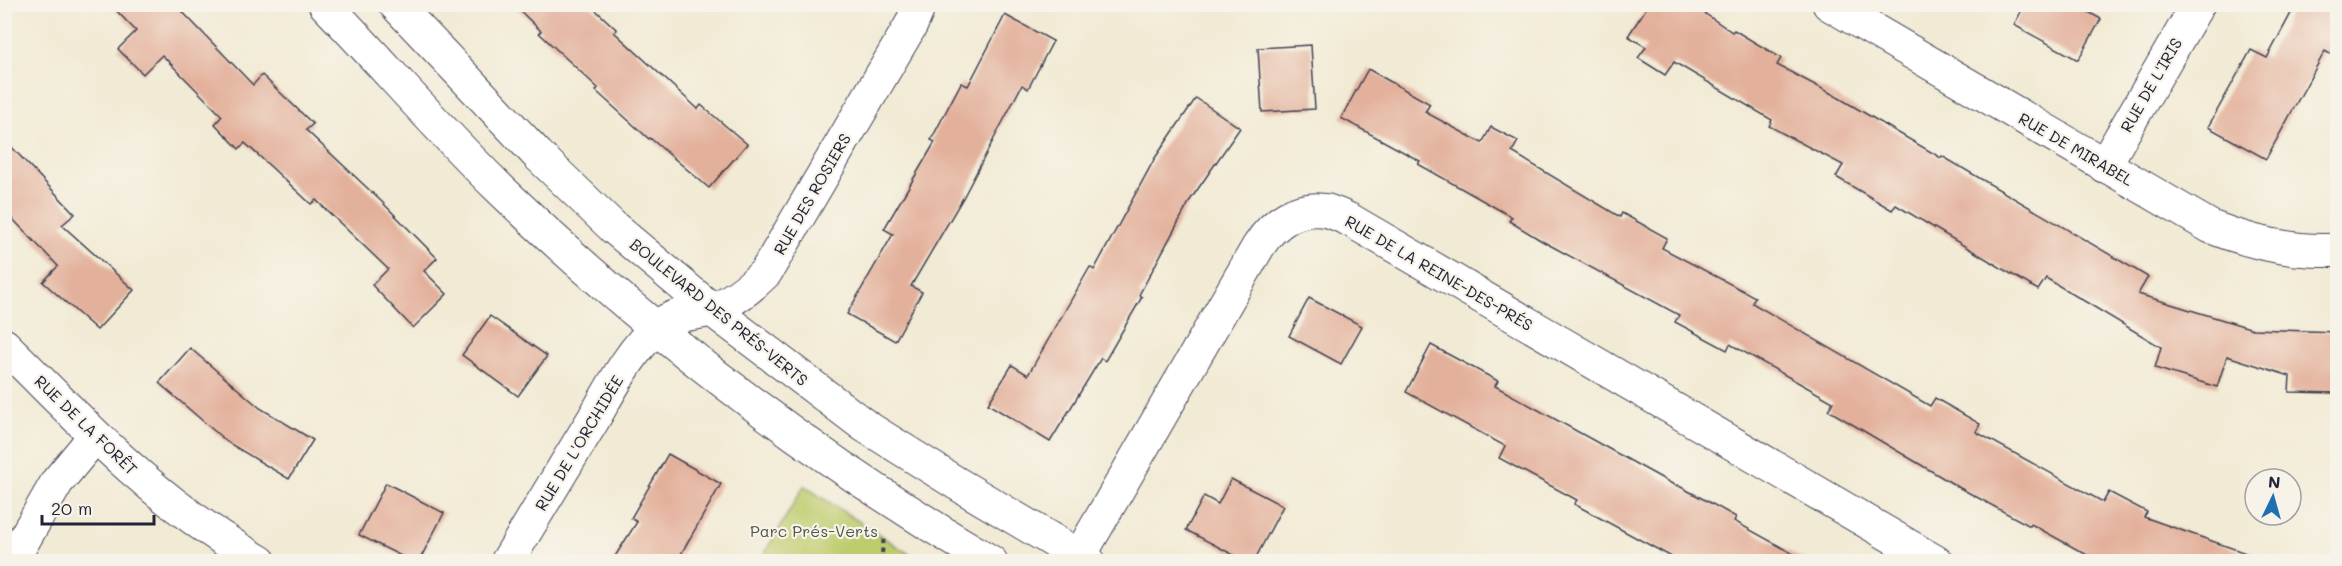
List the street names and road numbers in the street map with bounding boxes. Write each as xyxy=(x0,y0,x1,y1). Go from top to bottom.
street label: RUE DE L'IRIS xyxy=(2115,34,2186,136)
street label: RUE DE MIRABEL xyxy=(2015,107,2138,190)
street label: RUE DES ROSIERS xyxy=(768,129,855,258)
street label: RUE DE LA REINE-DES-PRÉS xyxy=(1342,210,1537,335)
street label: BOULEVARD DES PRÉS-VERTS xyxy=(626,233,813,390)
street label: RUE DE LA FORÊT xyxy=(30,370,142,479)
street label: RUE DE L'ORCHIDÉE xyxy=(530,371,627,514)

